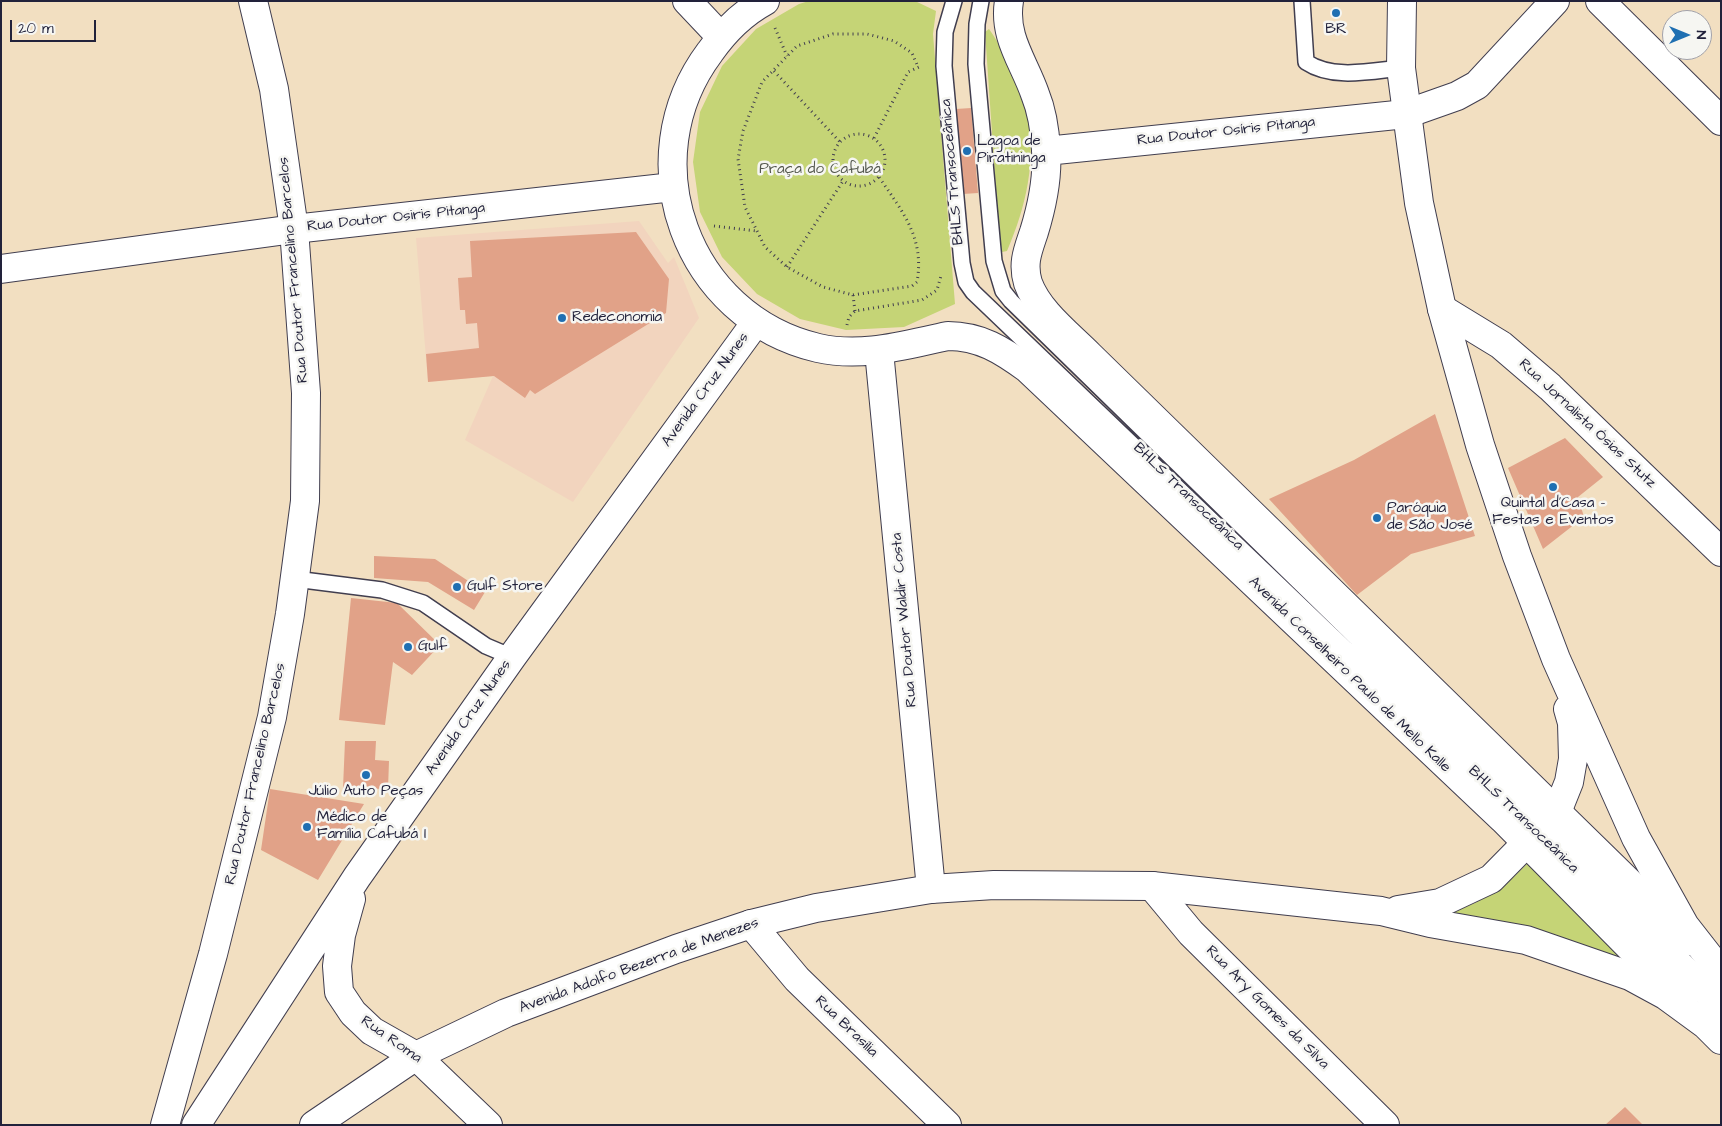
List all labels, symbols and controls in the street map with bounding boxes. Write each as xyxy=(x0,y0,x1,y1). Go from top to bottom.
marker: BR xyxy=(1330,7,1342,19)
scale bar xyxy=(12,10,99,42)
north arrow xyxy=(1662,10,1712,60)
text: 20 m xyxy=(18,18,54,39)
place label: BR xyxy=(1325,21,1347,39)
text: N xyxy=(1691,31,1711,39)
street label: BHLS Transoceânica xyxy=(938,98,968,246)
street label: Rua Doutor Osíris Pitanga xyxy=(1136,114,1316,150)
place label: Lagoa de Piratininga xyxy=(977,133,1046,168)
marker: Lagoa de Piratininga xyxy=(961,145,973,157)
street label: Rua Doutor Francelino Barcelos xyxy=(275,156,313,384)
park label: Praça do Cafubá xyxy=(759,161,881,179)
street label: Rua Doutor Osiris Pitanga xyxy=(306,200,486,236)
place label: Redeconomia xyxy=(572,309,662,327)
marker: Redeconomia xyxy=(556,312,568,324)
street label: Avenida Cruz Nunes xyxy=(659,329,753,451)
street label: Rua Jornalista Ósias Stutz xyxy=(1515,356,1659,492)
street label: BHLS Transoceânica xyxy=(1129,440,1247,554)
marker: Quintal d'Casa - Festas e Eventos xyxy=(1547,481,1559,493)
place label: Quintal d'Casa - Festas e Eventos xyxy=(1492,495,1614,530)
place label: Paróquia de São José xyxy=(1387,500,1473,535)
marker: Paróquia de São José xyxy=(1371,512,1383,524)
street label: Rua Doutor Waldir Costa xyxy=(888,532,922,708)
street label: Avenida Conselheiro Paulo de Mello Kalle xyxy=(1244,573,1454,777)
place label: Gulf Store xyxy=(467,578,543,596)
marker: Gulf Store xyxy=(451,581,463,593)
place label: Gulf xyxy=(418,638,447,656)
marker: Gulf xyxy=(402,641,414,653)
street label: Avenida Cruz Nunes xyxy=(422,657,516,779)
street label: Rua Doutor Francelino Barcelos xyxy=(222,661,290,887)
street label: BHLS Transoceânica xyxy=(1464,763,1582,877)
marker: Júlio Auto Peças xyxy=(360,769,372,781)
place label: Júlio Auto Peças xyxy=(309,783,423,801)
place label: Médico de Família Cafubá I xyxy=(317,809,426,844)
marker: Médico de Família Cafubá I xyxy=(301,821,313,833)
street label: Avenida Adolfo Bezerra de Menezes xyxy=(517,914,761,1018)
street label: Rua Ary Gomes da Silva xyxy=(1202,943,1332,1073)
street label: Rua Brasília xyxy=(811,993,881,1061)
street label: Rua Roma xyxy=(357,1012,425,1068)

